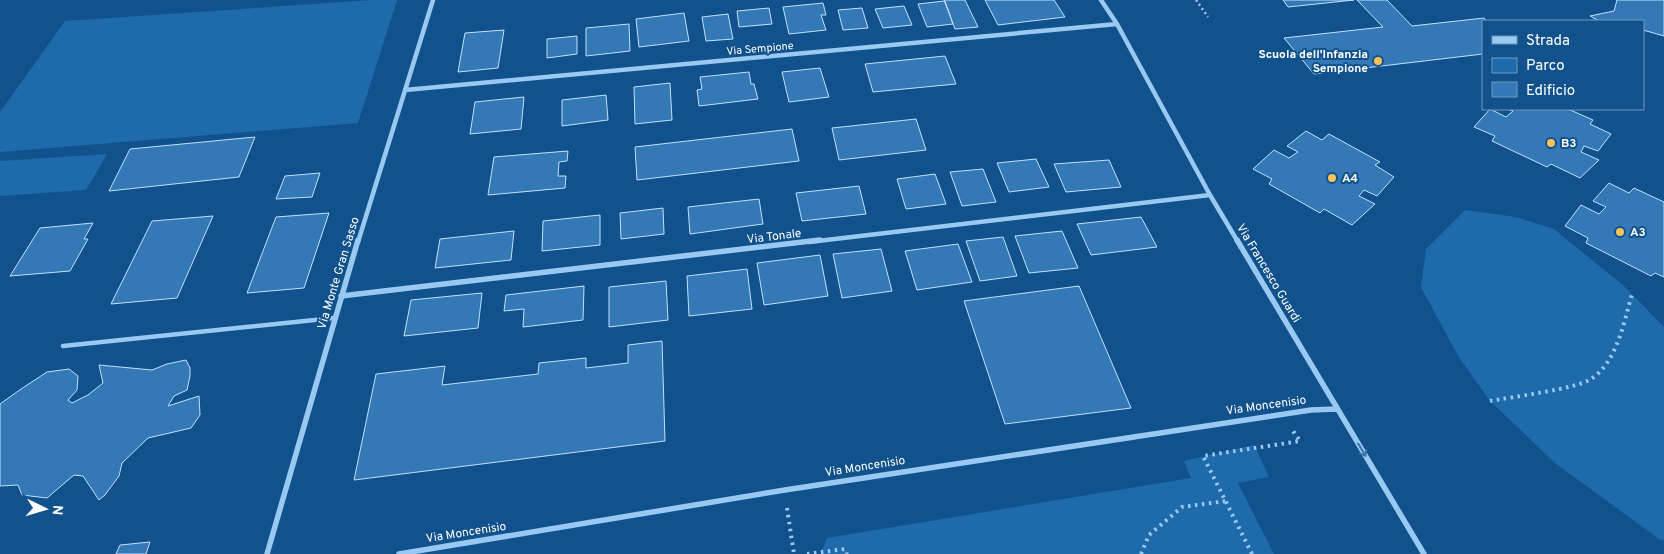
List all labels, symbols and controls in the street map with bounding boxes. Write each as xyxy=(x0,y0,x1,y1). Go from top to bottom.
legend xyxy=(1482,20,1644,110)
text: Strada xyxy=(1526,32,1570,51)
street label: Via Sempione xyxy=(726,39,794,59)
place label: Scuola dell'Infanzia Sempione xyxy=(1259,47,1368,77)
marker: Scuola dell'Infanzia Sempione xyxy=(1372,55,1384,67)
text: Parco xyxy=(1526,57,1565,76)
text: Edificio xyxy=(1526,82,1575,101)
place label: B3 xyxy=(1561,136,1576,152)
marker: B3 xyxy=(1545,137,1557,149)
place label: A4 xyxy=(1342,171,1358,187)
marker: A4 xyxy=(1326,172,1338,184)
street label: Via Monte Gran Sasso xyxy=(314,215,364,331)
street label: Via Francesco Guardi xyxy=(1232,221,1304,326)
place label: A3 xyxy=(1630,225,1646,241)
street label: Via Tonale xyxy=(746,226,802,248)
marker: A3 xyxy=(1614,226,1626,238)
street label: Via Moncenisio xyxy=(1225,392,1308,420)
one-way arrow xyxy=(1357,443,1367,457)
street label: Via Moncenisio xyxy=(824,453,907,481)
north arrow xyxy=(20,484,70,534)
text: N xyxy=(48,504,65,516)
street label: Via Moncenisio xyxy=(425,519,508,547)

